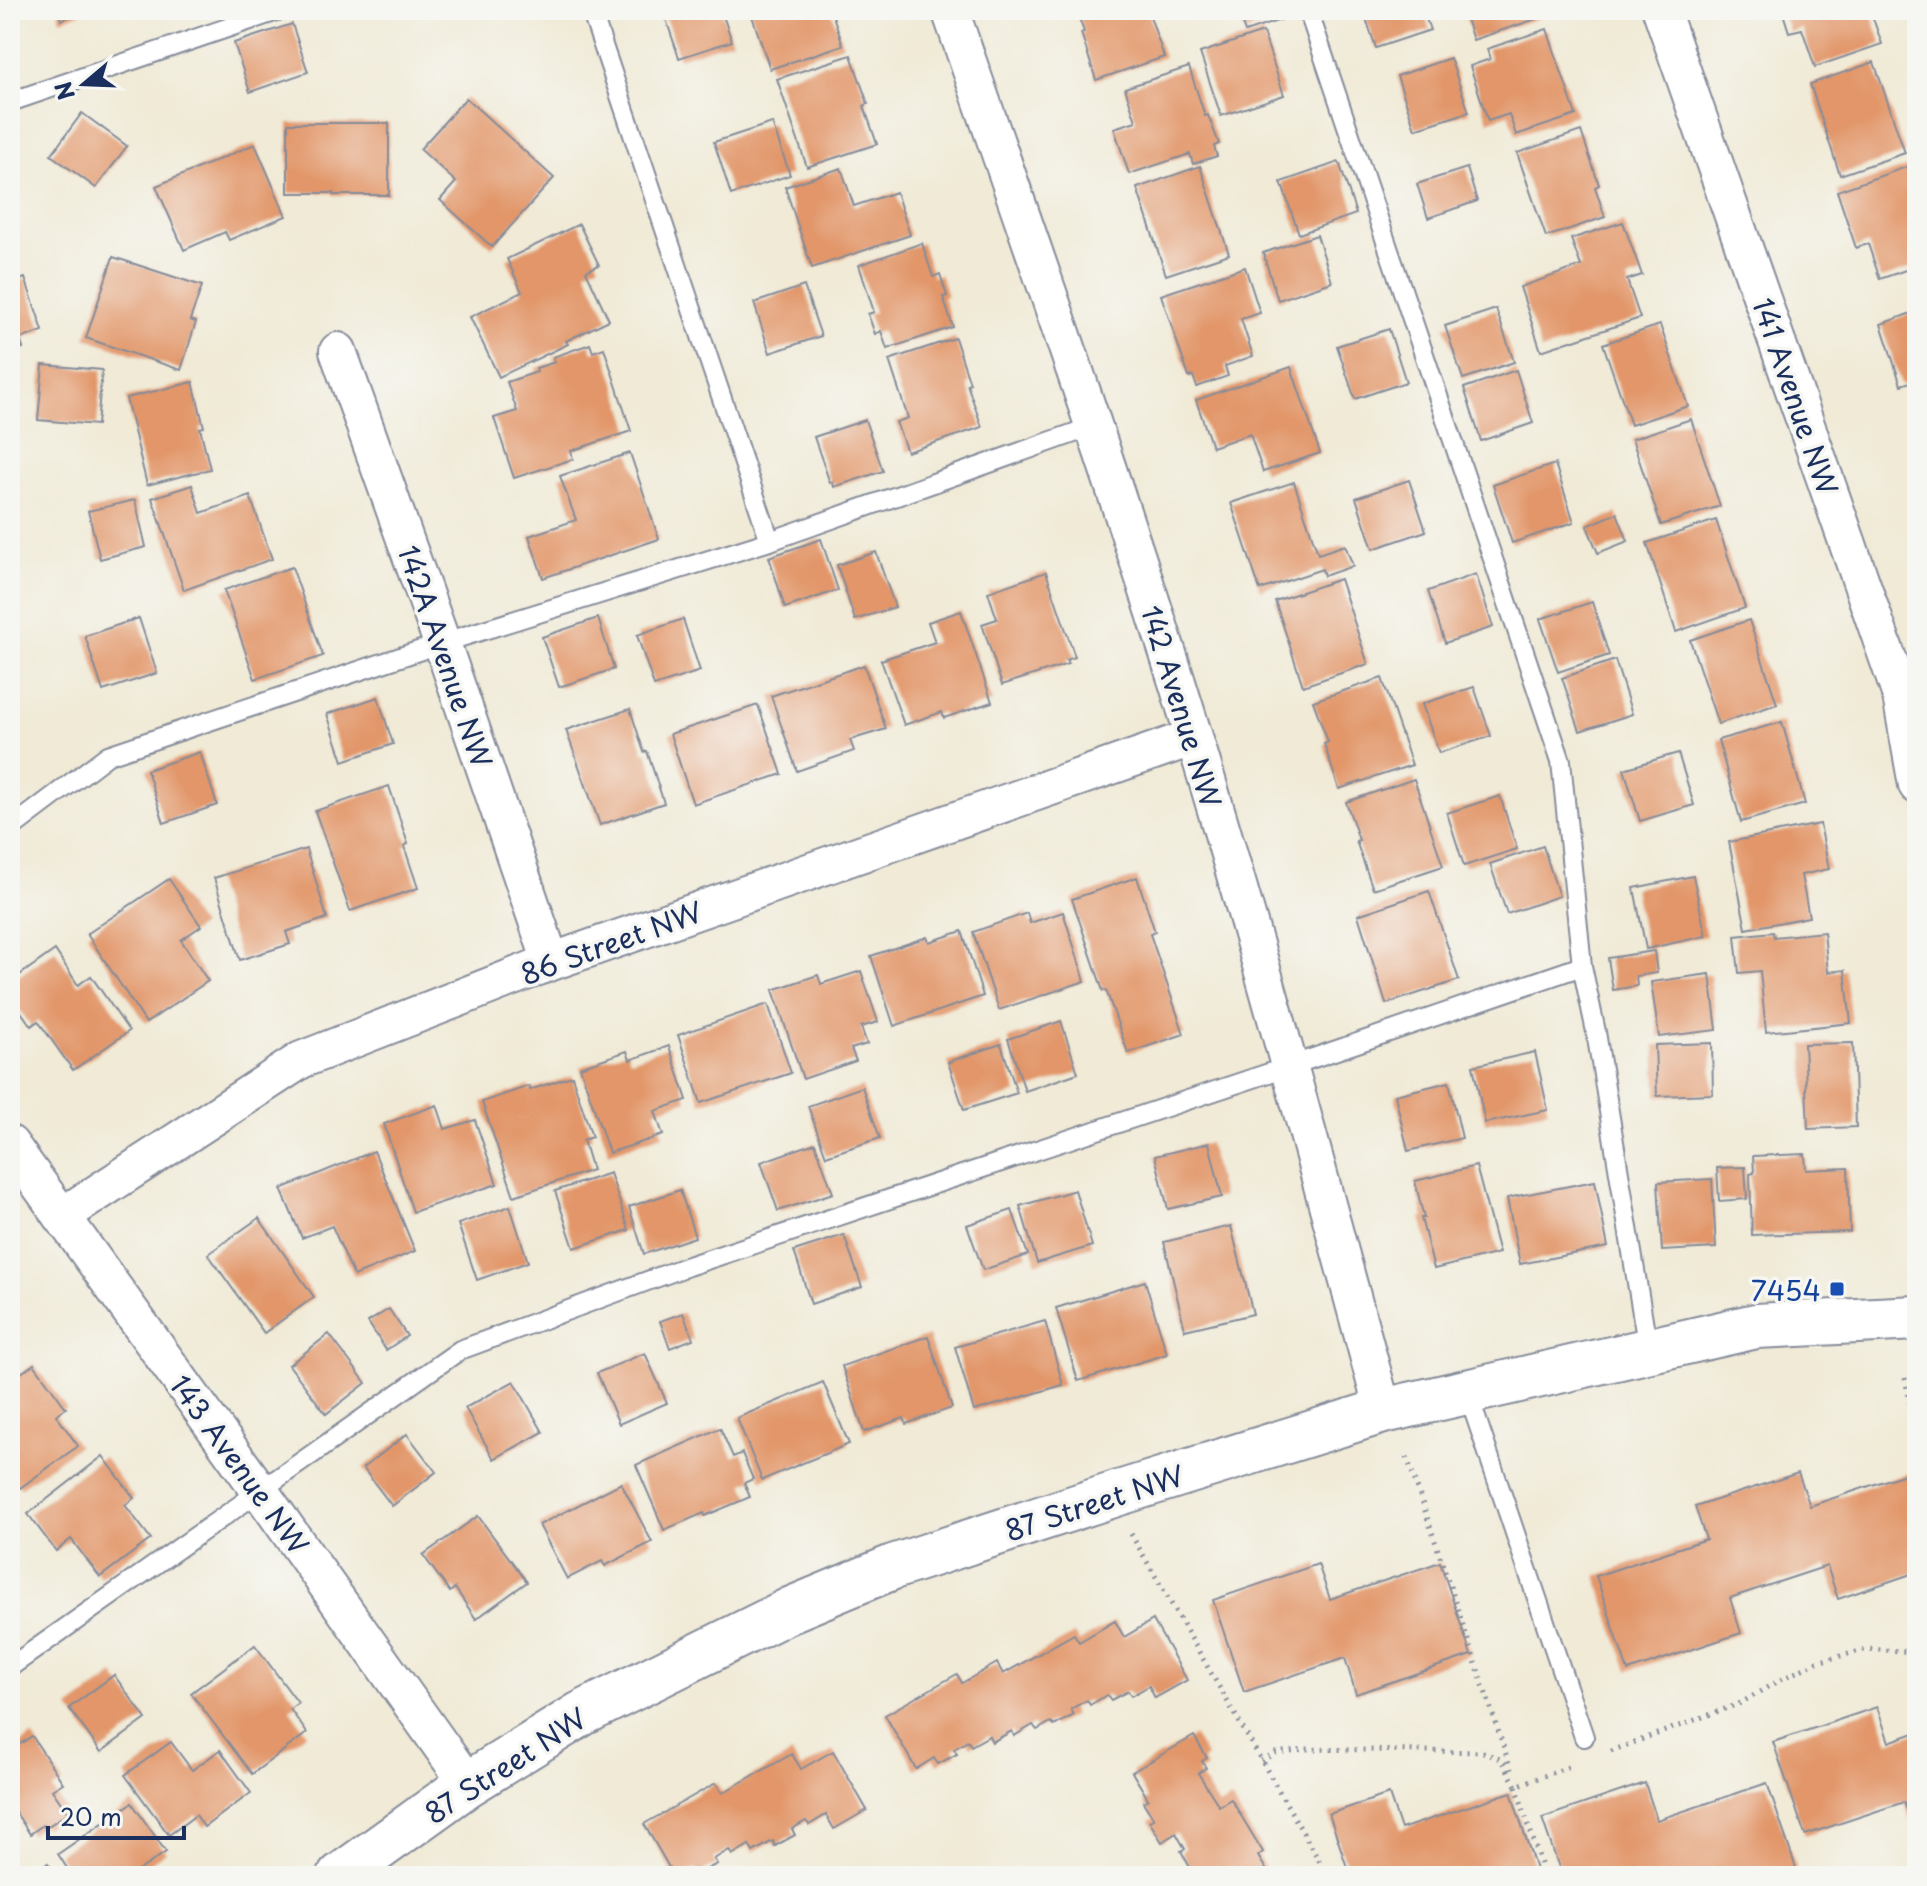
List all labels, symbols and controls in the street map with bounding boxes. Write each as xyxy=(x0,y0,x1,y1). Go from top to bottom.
north arrow xyxy=(44,44,124,124)
text: N xyxy=(45,77,82,105)
street label: 141 Avenue NW xyxy=(1742,292,1850,500)
street label: 142A Avenue NW xyxy=(388,539,504,773)
street label: 142 Avenue NW xyxy=(1131,600,1233,813)
street label: 86 Street NW xyxy=(514,889,708,995)
place label: 7454 xyxy=(1751,1268,1821,1311)
marker: 7454 xyxy=(1828,1280,1846,1298)
street label: 143 Avenue NW xyxy=(160,1366,320,1563)
street label: 87 Street NW xyxy=(999,1453,1189,1551)
street label: 87 Street NW xyxy=(415,1696,595,1834)
scale bar xyxy=(48,1790,184,1840)
text: 20 m xyxy=(60,1798,122,1834)

